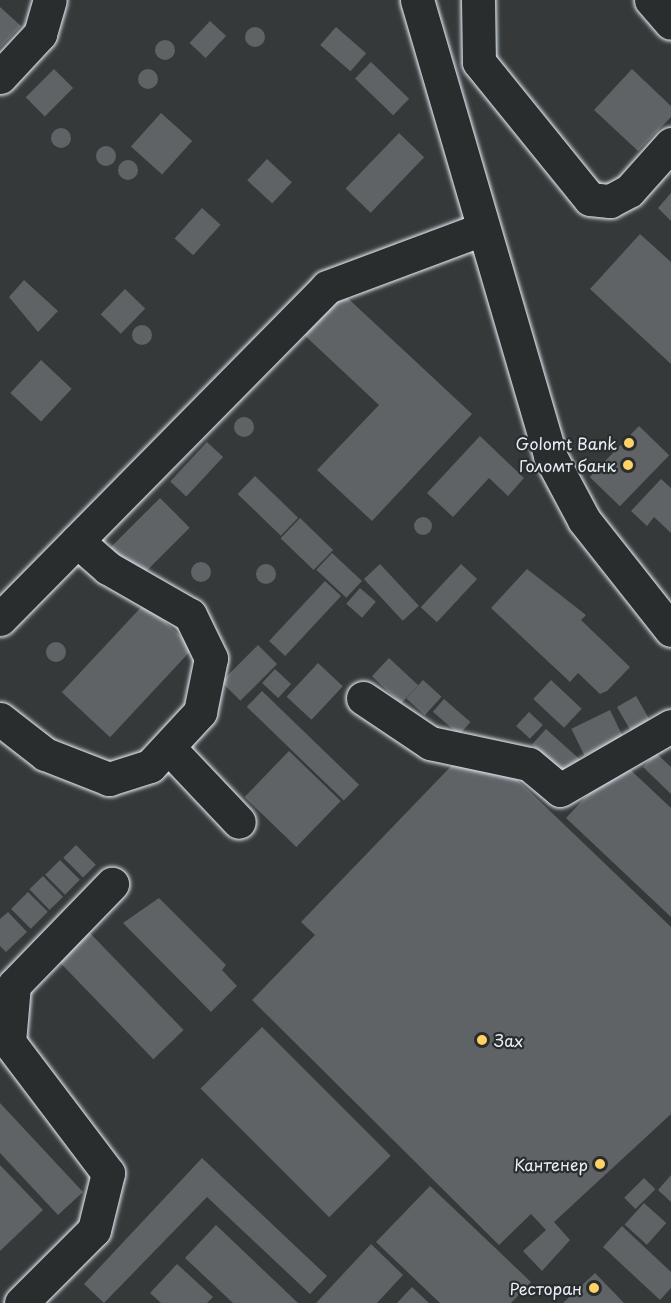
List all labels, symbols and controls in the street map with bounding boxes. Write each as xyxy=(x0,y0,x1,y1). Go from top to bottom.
place label: Golomt Bank xyxy=(515,433,617,453)
marker: Golomt Bank xyxy=(622,436,636,450)
place label: Голомт банк xyxy=(518,455,616,475)
marker: Голомт банк xyxy=(621,458,635,472)
place label: Зах xyxy=(494,1030,523,1050)
marker: Зах xyxy=(475,1033,489,1047)
place label: Кантенер xyxy=(514,1154,588,1174)
marker: Кантенер xyxy=(593,1157,607,1171)
place label: Ресторан xyxy=(509,1278,582,1298)
marker: Ресторан xyxy=(587,1281,601,1295)

